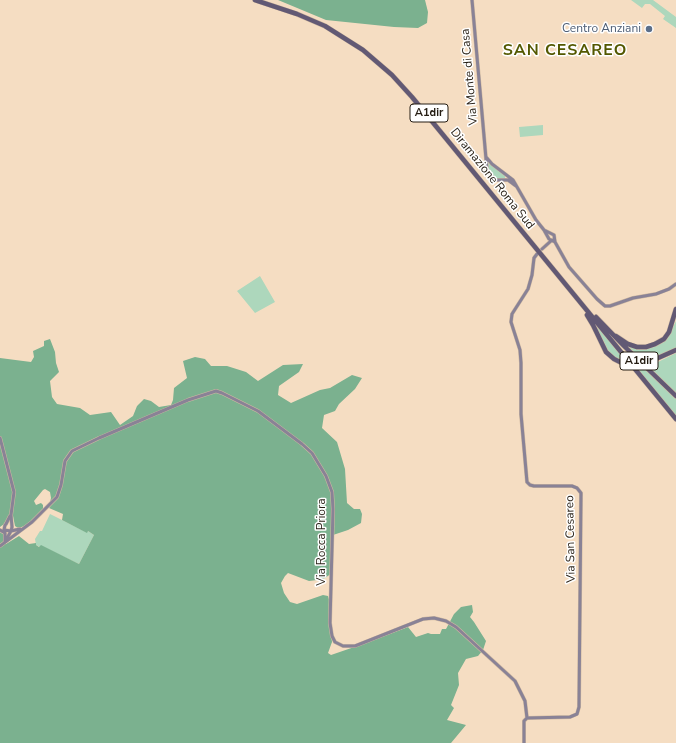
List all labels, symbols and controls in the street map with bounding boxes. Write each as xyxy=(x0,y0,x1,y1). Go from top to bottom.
place label: Centro Anziani xyxy=(562,22,641,36)
marker: Centro Anziani xyxy=(644,24,654,34)
street label: Via Monte di Casa xyxy=(459,28,481,126)
district label: SAN CESAREO xyxy=(503,41,627,61)
road number: A1dir xyxy=(410,104,448,122)
street label: Diramazione Roma Sud xyxy=(447,126,537,232)
road number: A1dir xyxy=(620,352,658,370)
street label: Via San Cesareo xyxy=(563,495,579,583)
street label: Via Rocca Priora xyxy=(315,498,329,586)

